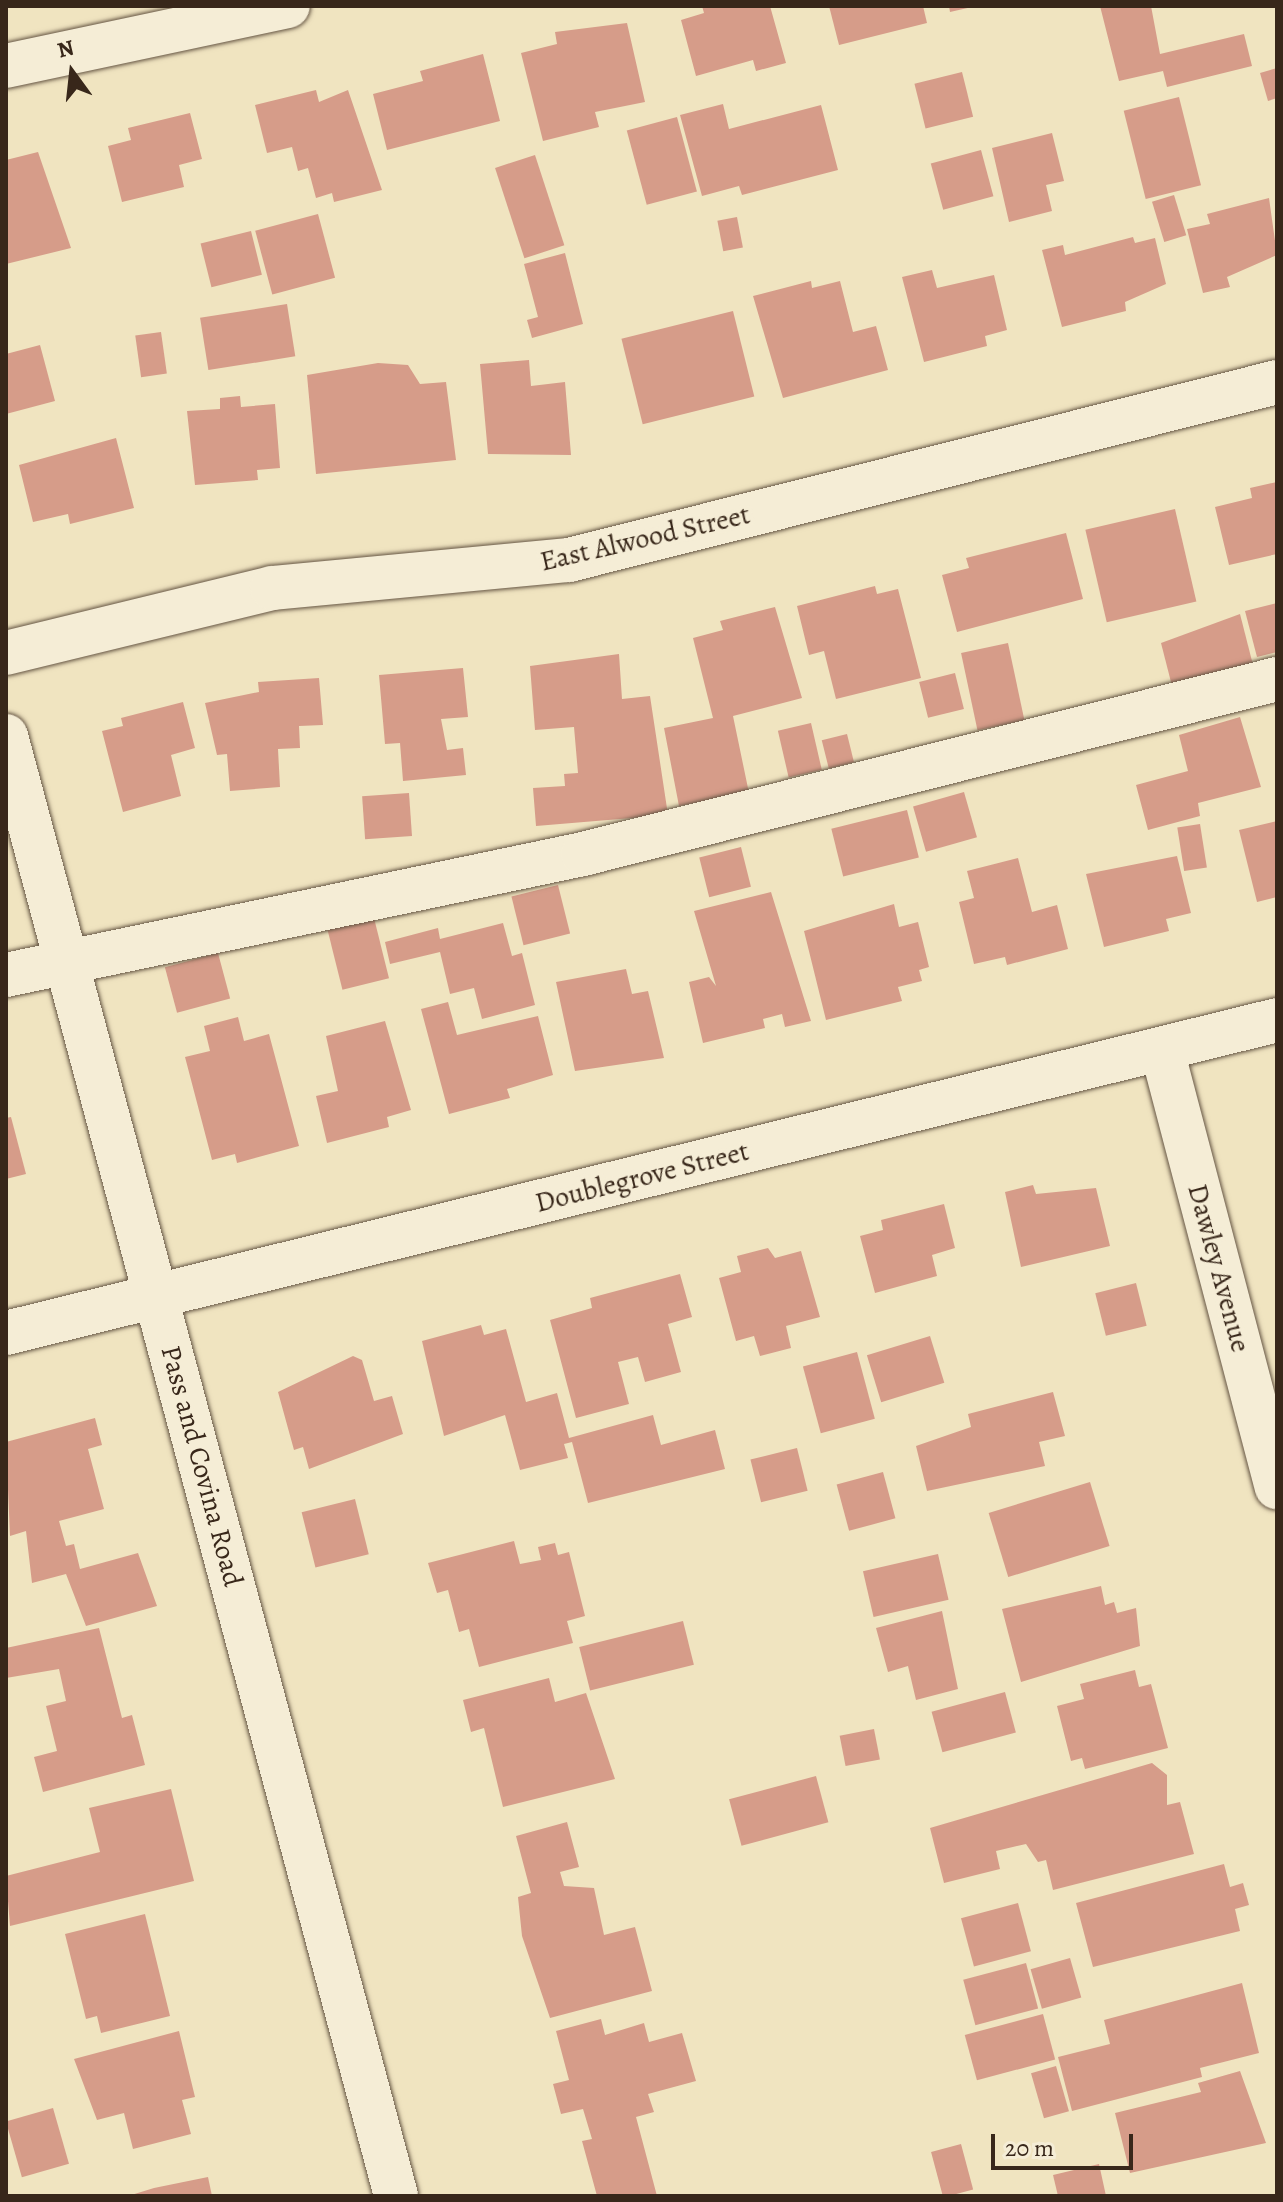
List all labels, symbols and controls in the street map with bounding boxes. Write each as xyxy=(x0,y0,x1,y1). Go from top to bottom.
north arrow xyxy=(32,32,112,112)
text: N xyxy=(54,32,77,65)
street label: East Alwood Street xyxy=(537,498,753,578)
street label: Doublegrove Street xyxy=(532,1134,752,1220)
street label: Dawley Avenue xyxy=(1180,1180,1258,1356)
street label: Pass and Covina Road xyxy=(154,1342,250,1590)
scale bar xyxy=(995,2118,1137,2168)
text: 20 m xyxy=(1005,2132,1054,2164)

